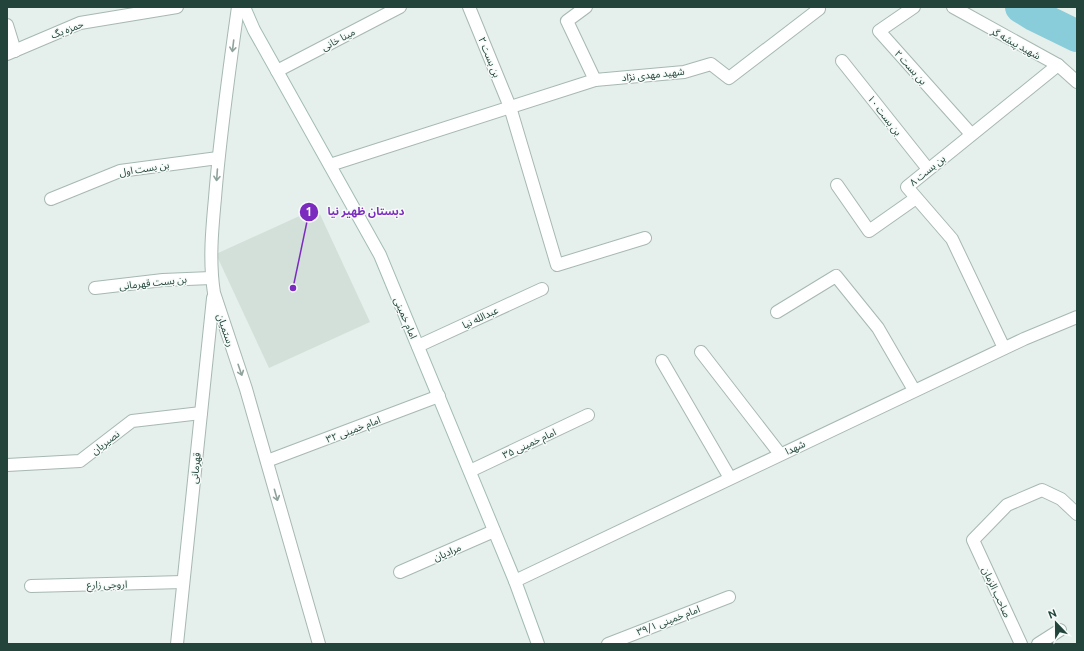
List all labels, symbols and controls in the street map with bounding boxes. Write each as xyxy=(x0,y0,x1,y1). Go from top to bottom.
street label: حمزه بگ xyxy=(49,18,85,42)
street label: شهید پیشه گر xyxy=(988,25,1042,63)
street label: مینا خانی xyxy=(320,26,357,53)
street label: بن بست ۲ xyxy=(476,35,503,79)
one-way arrow xyxy=(229,39,237,52)
street label: بن بست ۲ xyxy=(892,48,929,87)
street label: شهید مهدی نژاد xyxy=(621,66,685,84)
street label: بن بست ۱۰ xyxy=(865,93,904,138)
street label: بن بست ۸ xyxy=(907,153,948,188)
street label: بن بست اول xyxy=(118,159,170,179)
one-way arrow xyxy=(213,168,220,181)
callout: دبستان ظهیر نیا xyxy=(299,200,412,223)
text: 1 xyxy=(306,205,312,218)
text: دبستان ظهیر نیا xyxy=(327,205,405,218)
street label: بن بست قهرمانی xyxy=(119,273,188,293)
street label: امام خمینی xyxy=(389,296,419,342)
street label: عبدالله نیا xyxy=(461,304,500,331)
street label: رستمیان xyxy=(214,312,236,349)
one-way arrow xyxy=(237,363,244,376)
street label: امام خمینی ۳۲ xyxy=(324,414,383,448)
street label: امام خمینی ۳۵ xyxy=(501,426,559,463)
street label: نصیریان xyxy=(89,428,122,457)
street label: شهدا xyxy=(784,438,807,457)
street label: قهرمانی xyxy=(188,451,204,484)
one-way arrow xyxy=(273,488,280,501)
street label: مرادیان xyxy=(432,542,463,564)
street label: صاحب الزمان xyxy=(979,565,1013,620)
street label: اروجی زارع xyxy=(87,579,127,592)
street label: امام خمینی ۳۹/۱ xyxy=(635,603,703,640)
north arrow xyxy=(1036,603,1076,643)
text: N xyxy=(1046,607,1058,621)

